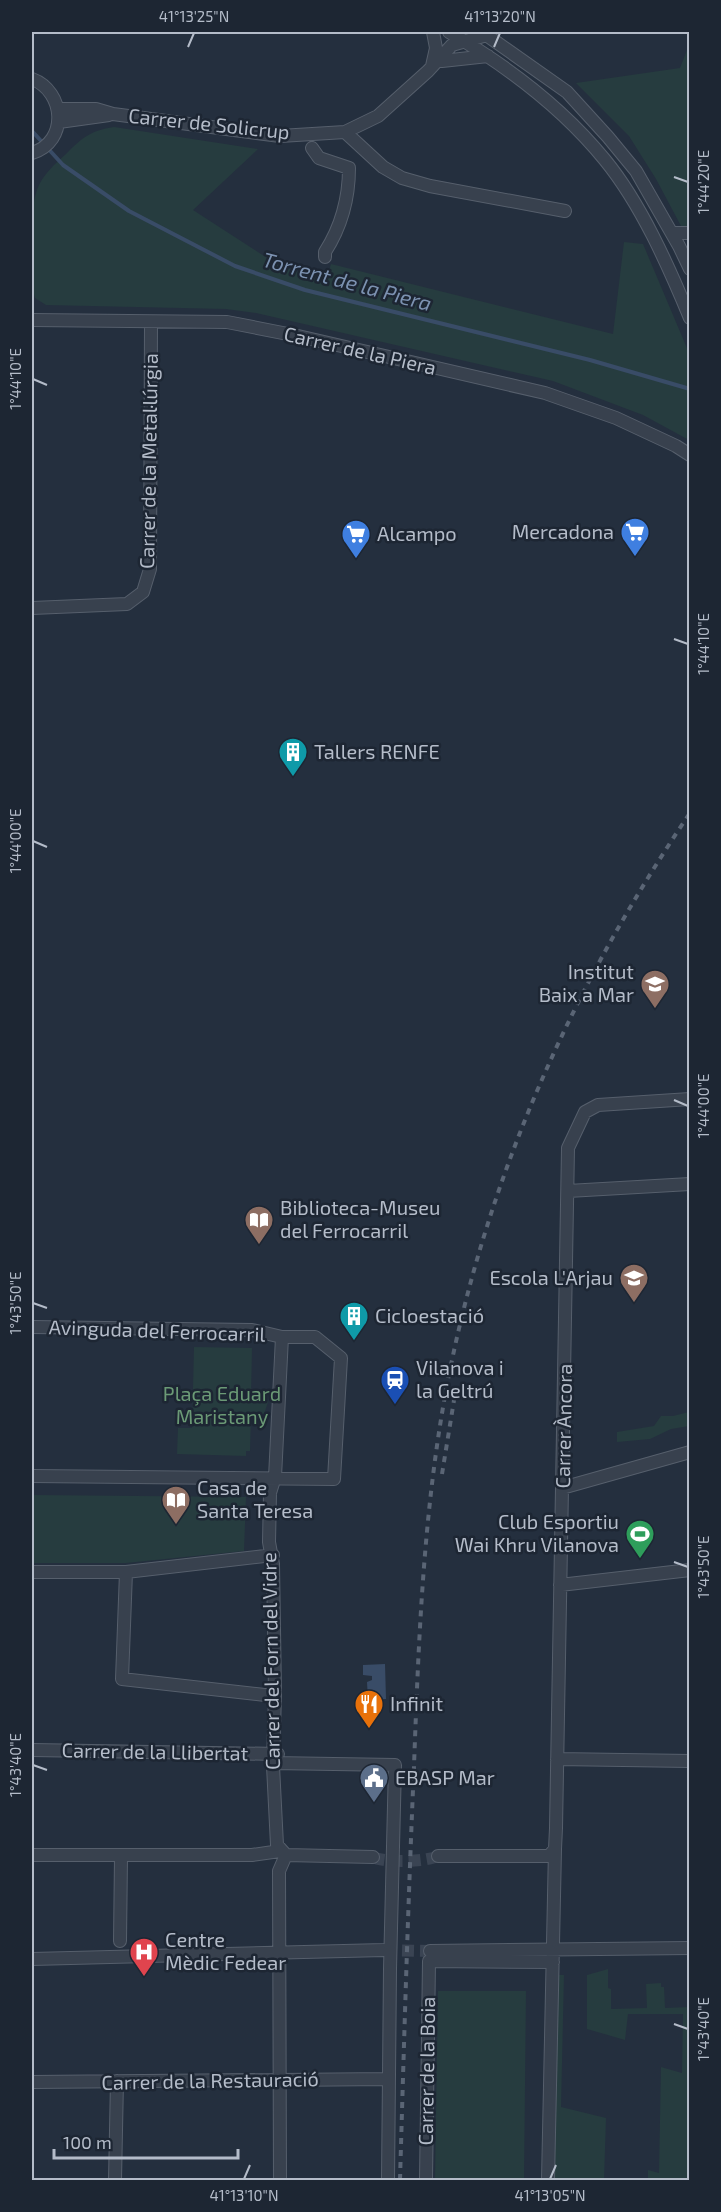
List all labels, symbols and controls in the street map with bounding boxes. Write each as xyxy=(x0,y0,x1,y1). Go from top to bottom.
text: 41°13'25"N xyxy=(159,7,229,25)
text: 41°13'20"N xyxy=(464,7,536,25)
street label: Carrer de Solicrup xyxy=(127,103,291,143)
text: 1°44'20"E xyxy=(694,150,712,214)
water label: Torrent de la Piera xyxy=(260,246,435,315)
street label: Carrer de la Piera xyxy=(282,321,439,379)
text: 1°44'10"E xyxy=(6,348,24,410)
street label: Carrer de la Metal·lúrgia xyxy=(134,353,162,569)
supermarket icon: Mercadona xyxy=(619,516,651,558)
supermarket icon: Alcampo xyxy=(340,518,372,560)
place label: Mercadona xyxy=(512,519,614,543)
place label: Alcampo xyxy=(377,521,457,545)
text: 1°44'10"E xyxy=(694,613,712,675)
building icon: Tallers RENFE xyxy=(277,736,309,778)
place label: Tallers RENFE xyxy=(314,739,440,763)
text: 1°44'00"E xyxy=(6,809,24,873)
place label: Institut Baix a Mar xyxy=(539,959,634,1006)
school or university icon: Institut Baix a Mar xyxy=(639,968,671,1010)
text: 1°44'00"E xyxy=(694,1074,712,1138)
place label: Biblioteca-Museu del Ferrocarril xyxy=(280,1195,440,1242)
library icon: Biblioteca-Museu del Ferrocarril xyxy=(243,1204,275,1246)
school or university icon: Escola L'Arjau xyxy=(618,1262,650,1304)
place label: Escola L'Arjau xyxy=(489,1265,613,1289)
text: 1°43'50"E xyxy=(6,1272,24,1334)
building icon: Cicloestació xyxy=(338,1300,370,1342)
place label: Cicloestació xyxy=(375,1303,484,1327)
street label: Avinguda del Ferrocarril xyxy=(48,1314,266,1346)
place label: Vilanova i la Geltrú xyxy=(416,1355,504,1402)
station icon: Vilanova i la Geltrú xyxy=(379,1364,411,1406)
street label: Carrer Àncora xyxy=(550,1364,576,1488)
park label: Plaça Eduard Maristany xyxy=(163,1381,281,1428)
place label: Casa de Santa Teresa xyxy=(197,1475,313,1522)
library icon: Casa de Santa Teresa xyxy=(160,1484,192,1526)
place label: Club Esportiu Wai Khru Vilanova xyxy=(455,1509,619,1556)
sports icon: Club Esportiu Wai Khru Vilanova xyxy=(624,1518,656,1560)
text: 1°43'50"E xyxy=(694,1536,712,1598)
street label: Carrer del Forn del Vidre xyxy=(256,1552,284,1770)
restaurant icon: Infinit xyxy=(353,1688,385,1730)
place label: Infinit xyxy=(390,1691,444,1715)
text: 1°43'40"E xyxy=(6,1733,24,1797)
street label: Carrer de la Llibertat xyxy=(62,1737,249,1765)
public building icon: EBASP Mar xyxy=(358,1762,390,1804)
place label: EBASP Mar xyxy=(395,1765,495,1789)
place label: Centre Mèdic Fedear xyxy=(165,1927,286,1974)
hospital icon: Centre Mèdic Fedear xyxy=(128,1936,160,1978)
street label: Carrer de la Boia xyxy=(413,1996,439,2146)
text: 1°43'40"E xyxy=(694,1997,712,2061)
street label: Carrer de la Restauració xyxy=(101,2066,319,2094)
scale bar xyxy=(54,2122,238,2160)
text: 100 m xyxy=(63,2131,112,2153)
text: 41°13'10"N xyxy=(210,2186,278,2204)
text: 41°13'05"N xyxy=(514,2186,586,2204)

